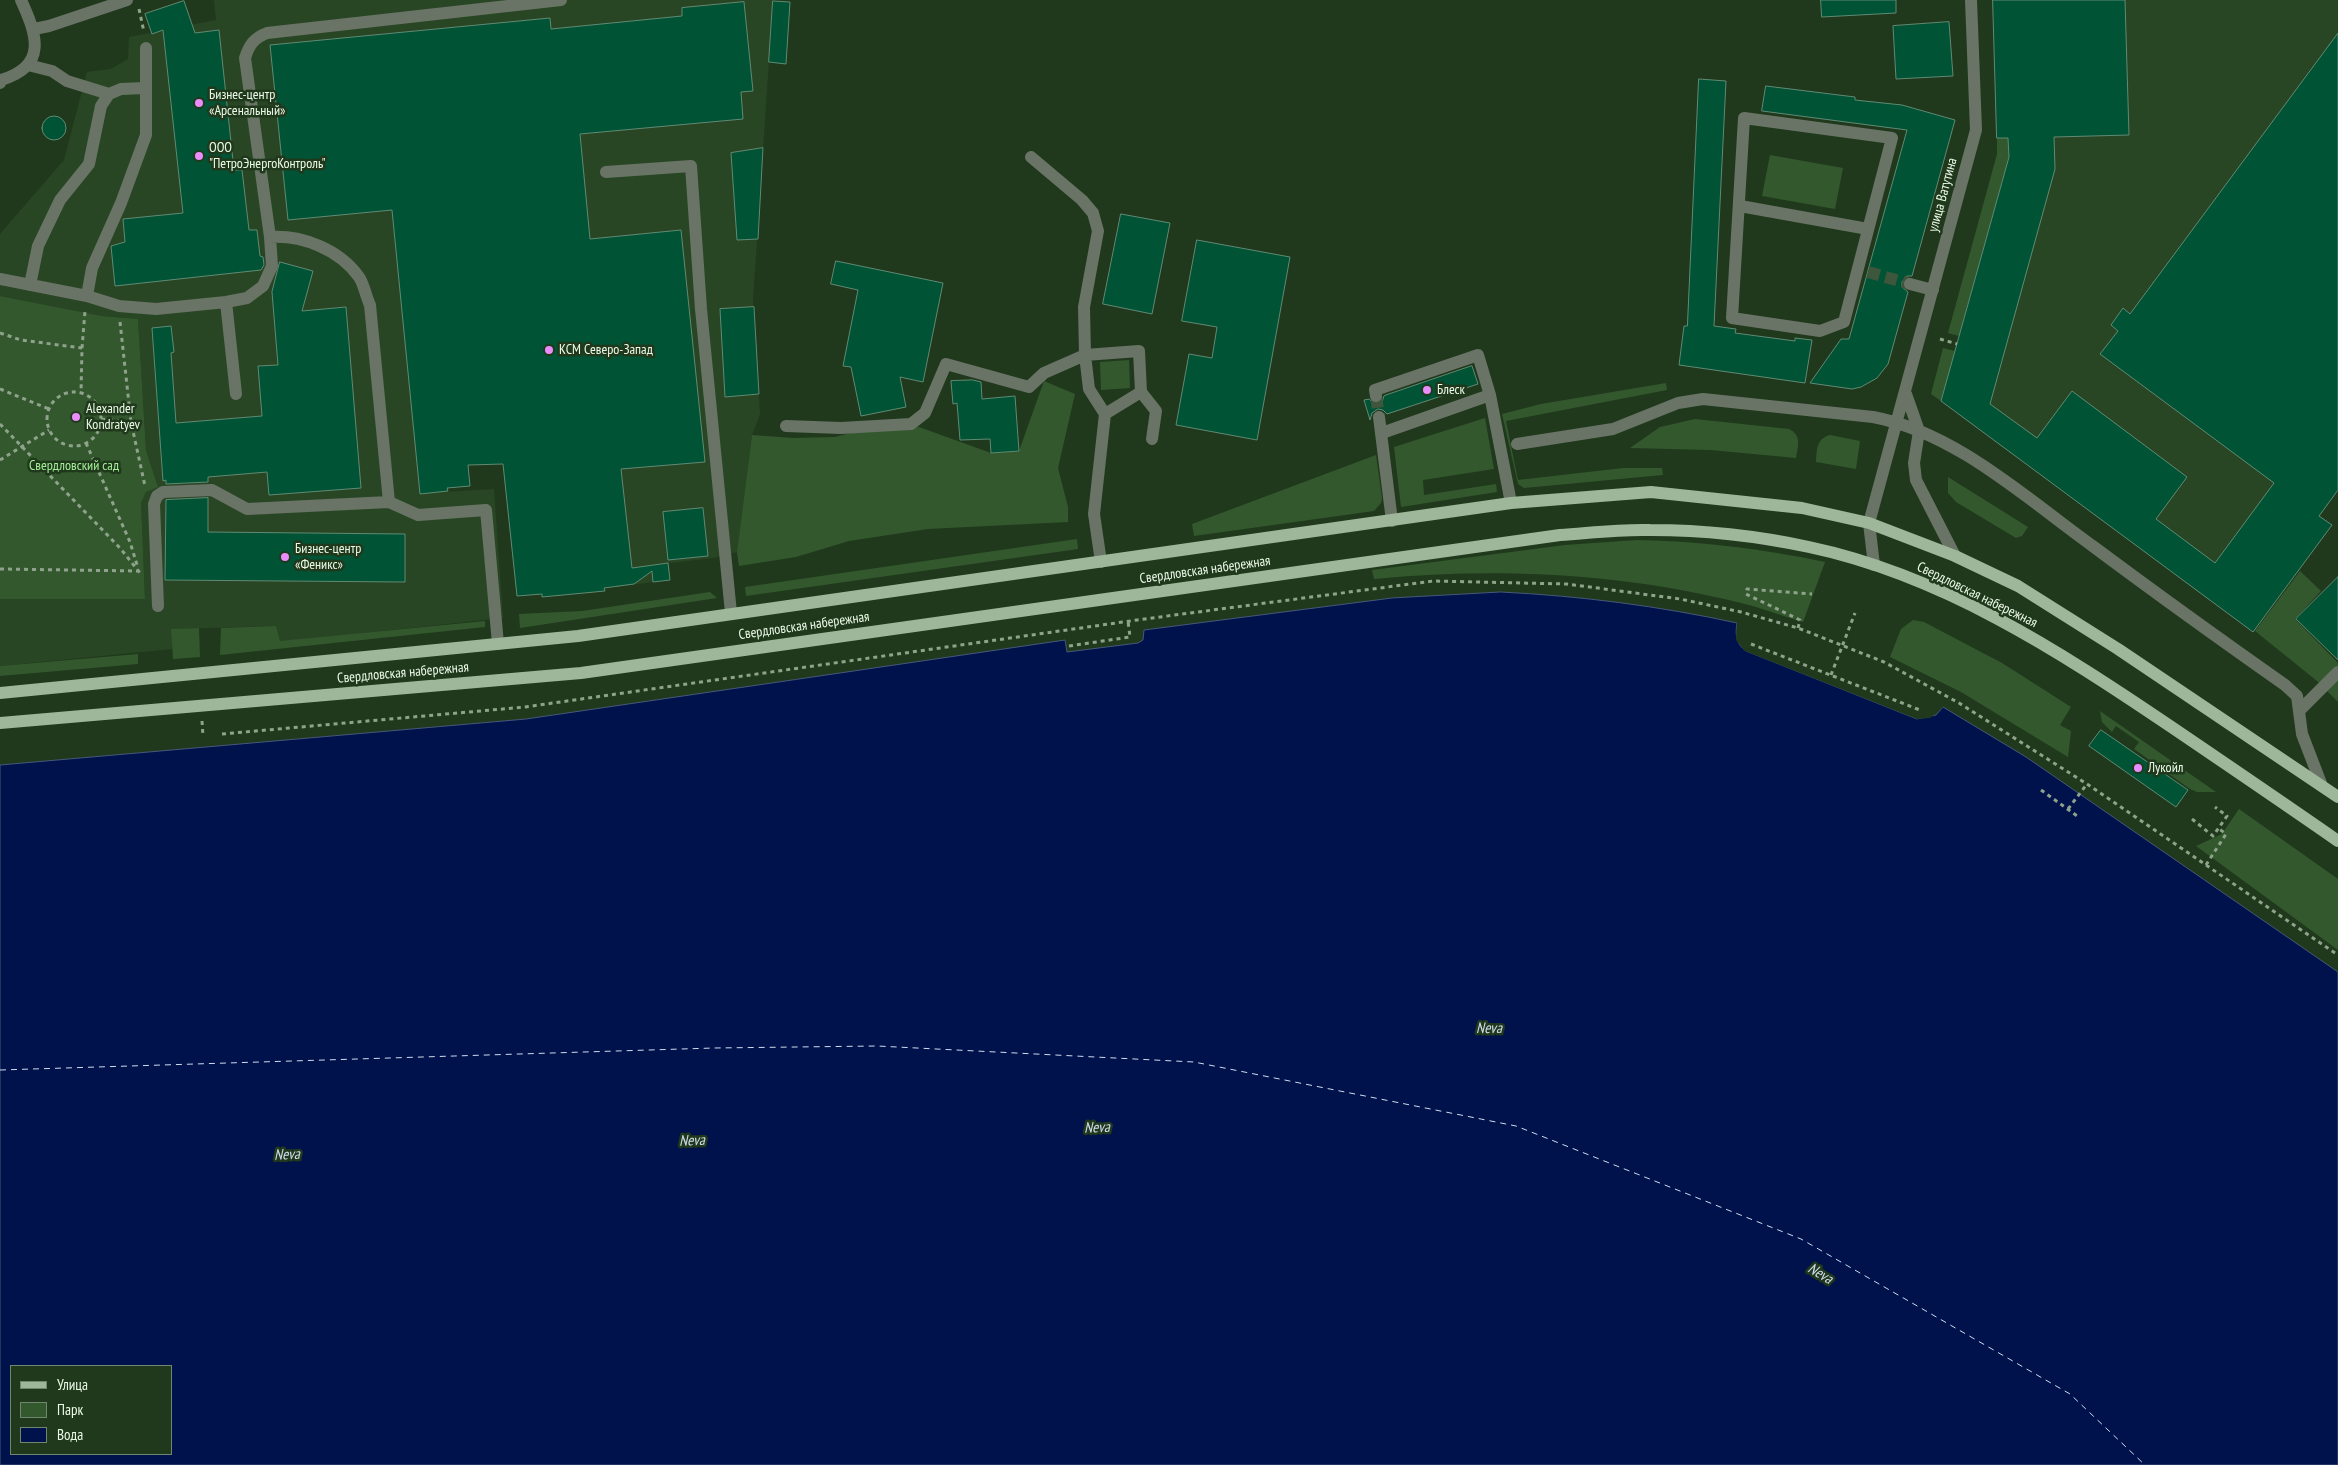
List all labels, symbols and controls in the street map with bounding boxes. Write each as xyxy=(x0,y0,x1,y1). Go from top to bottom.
place label: Бизнес-центр «Арсенальный» xyxy=(209,87,285,120)
marker: Бизнес-центр «Арсенальный» xyxy=(193,97,205,109)
place label: ООО "ПетроЭнергоКонтроль" xyxy=(209,140,326,172)
marker: ООО "ПетроЭнергоКонтроль" xyxy=(193,150,205,162)
street label: улица Ватутина xyxy=(1925,156,1961,234)
place label: КСМ Северо-Запад xyxy=(559,342,653,358)
marker: КСМ Северо-Запад xyxy=(543,344,555,356)
place label: Блеск xyxy=(1437,382,1465,398)
marker: Блеск xyxy=(1421,384,1433,396)
place label: Alexander Kondratyev xyxy=(86,401,140,434)
marker: Alexander Kondratyev xyxy=(70,411,82,423)
park label: Свердловский сад xyxy=(29,458,119,474)
place label: Бизнес-центр «Феникс» xyxy=(295,541,361,574)
marker: Бизнес-центр «Феникс» xyxy=(279,551,291,563)
street label: Свердловская набережная xyxy=(1138,552,1272,588)
street label: Свердловская набережная xyxy=(1914,559,2040,631)
street label: Свердловская набережная xyxy=(737,608,871,644)
street label: Свердловская набережная xyxy=(337,659,469,687)
place label: Лукойл xyxy=(2148,760,2183,776)
marker: Лукойл xyxy=(2132,762,2144,774)
water label: Neva xyxy=(1476,1020,1502,1038)
water label: Neva xyxy=(1084,1119,1110,1137)
water label: Neva xyxy=(679,1132,705,1150)
water label: Neva xyxy=(274,1146,300,1164)
water label: Neva xyxy=(1804,1260,1836,1288)
legend xyxy=(10,1365,172,1455)
text: Улица xyxy=(57,1375,88,1394)
text: Парк xyxy=(57,1400,83,1419)
text: Вода xyxy=(57,1425,83,1444)

